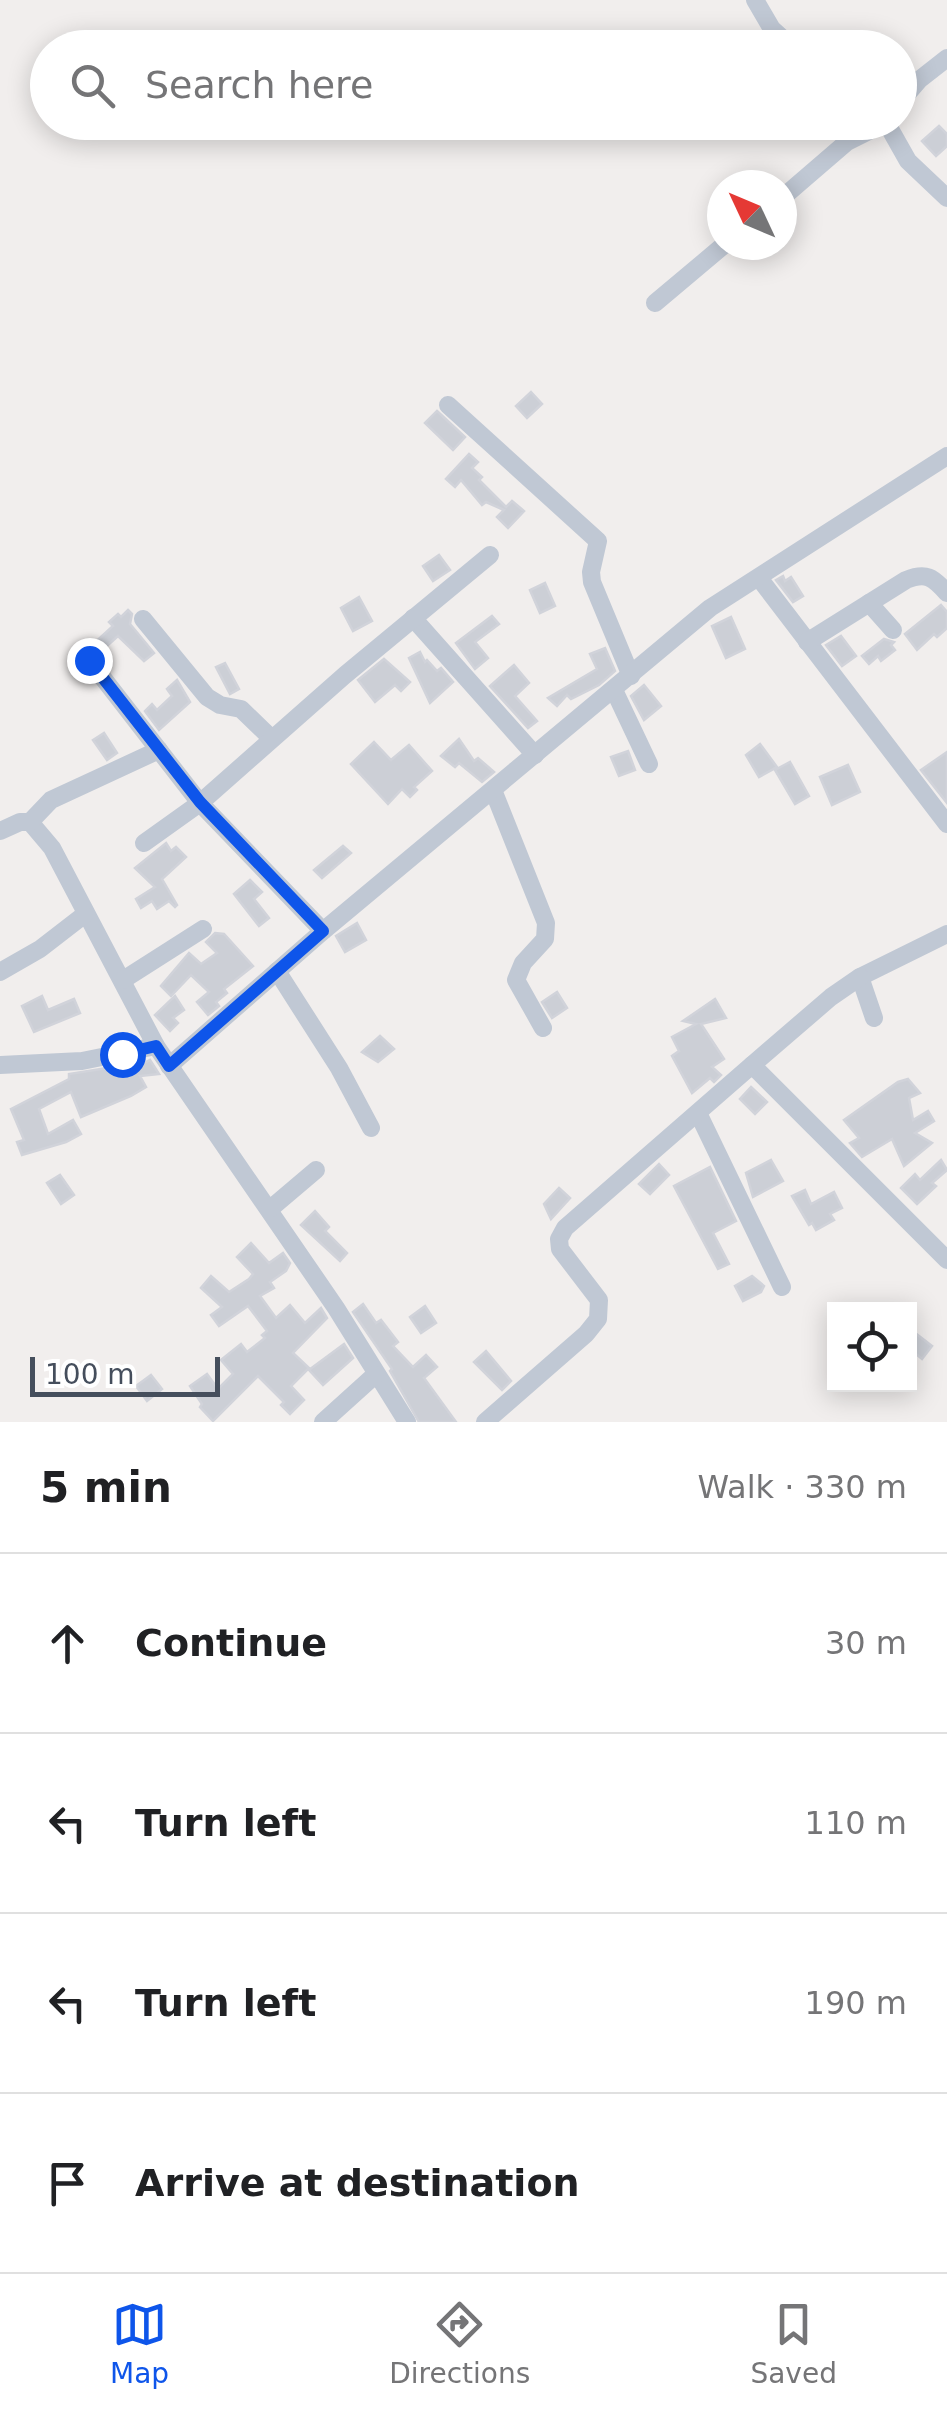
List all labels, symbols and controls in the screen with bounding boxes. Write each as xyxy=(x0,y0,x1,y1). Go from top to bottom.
search box xyxy=(30,30,917,140)
icon: search xyxy=(65,58,120,113)
text: Search here xyxy=(145,63,373,107)
north arrow xyxy=(707,170,797,260)
route end xyxy=(67,638,113,684)
route start xyxy=(100,1032,146,1078)
map controls xyxy=(827,1302,917,1392)
button: locate xyxy=(827,1302,917,1392)
scale bar xyxy=(30,1352,220,1396)
text: 100 m xyxy=(45,1358,135,1391)
text: 5 min xyxy=(40,1463,172,1512)
text: Walk · 330 m xyxy=(697,1468,907,1506)
icon: ahead xyxy=(40,1616,95,1671)
text: Continue xyxy=(135,1621,327,1665)
text: 30 m xyxy=(825,1624,907,1662)
icon: left xyxy=(40,1796,95,1851)
text: Turn left xyxy=(135,1801,316,1845)
text: 110 m xyxy=(805,1804,907,1842)
icon: left xyxy=(40,1976,95,2031)
text: Turn left xyxy=(135,1981,316,2025)
text: 190 m xyxy=(805,1984,907,2022)
icon: arrive xyxy=(40,2156,95,2211)
text: Arrive at destination xyxy=(135,2161,580,2205)
tab: Map xyxy=(110,2297,169,2390)
tab: Directions xyxy=(389,2297,530,2390)
tab: Saved xyxy=(750,2297,837,2390)

